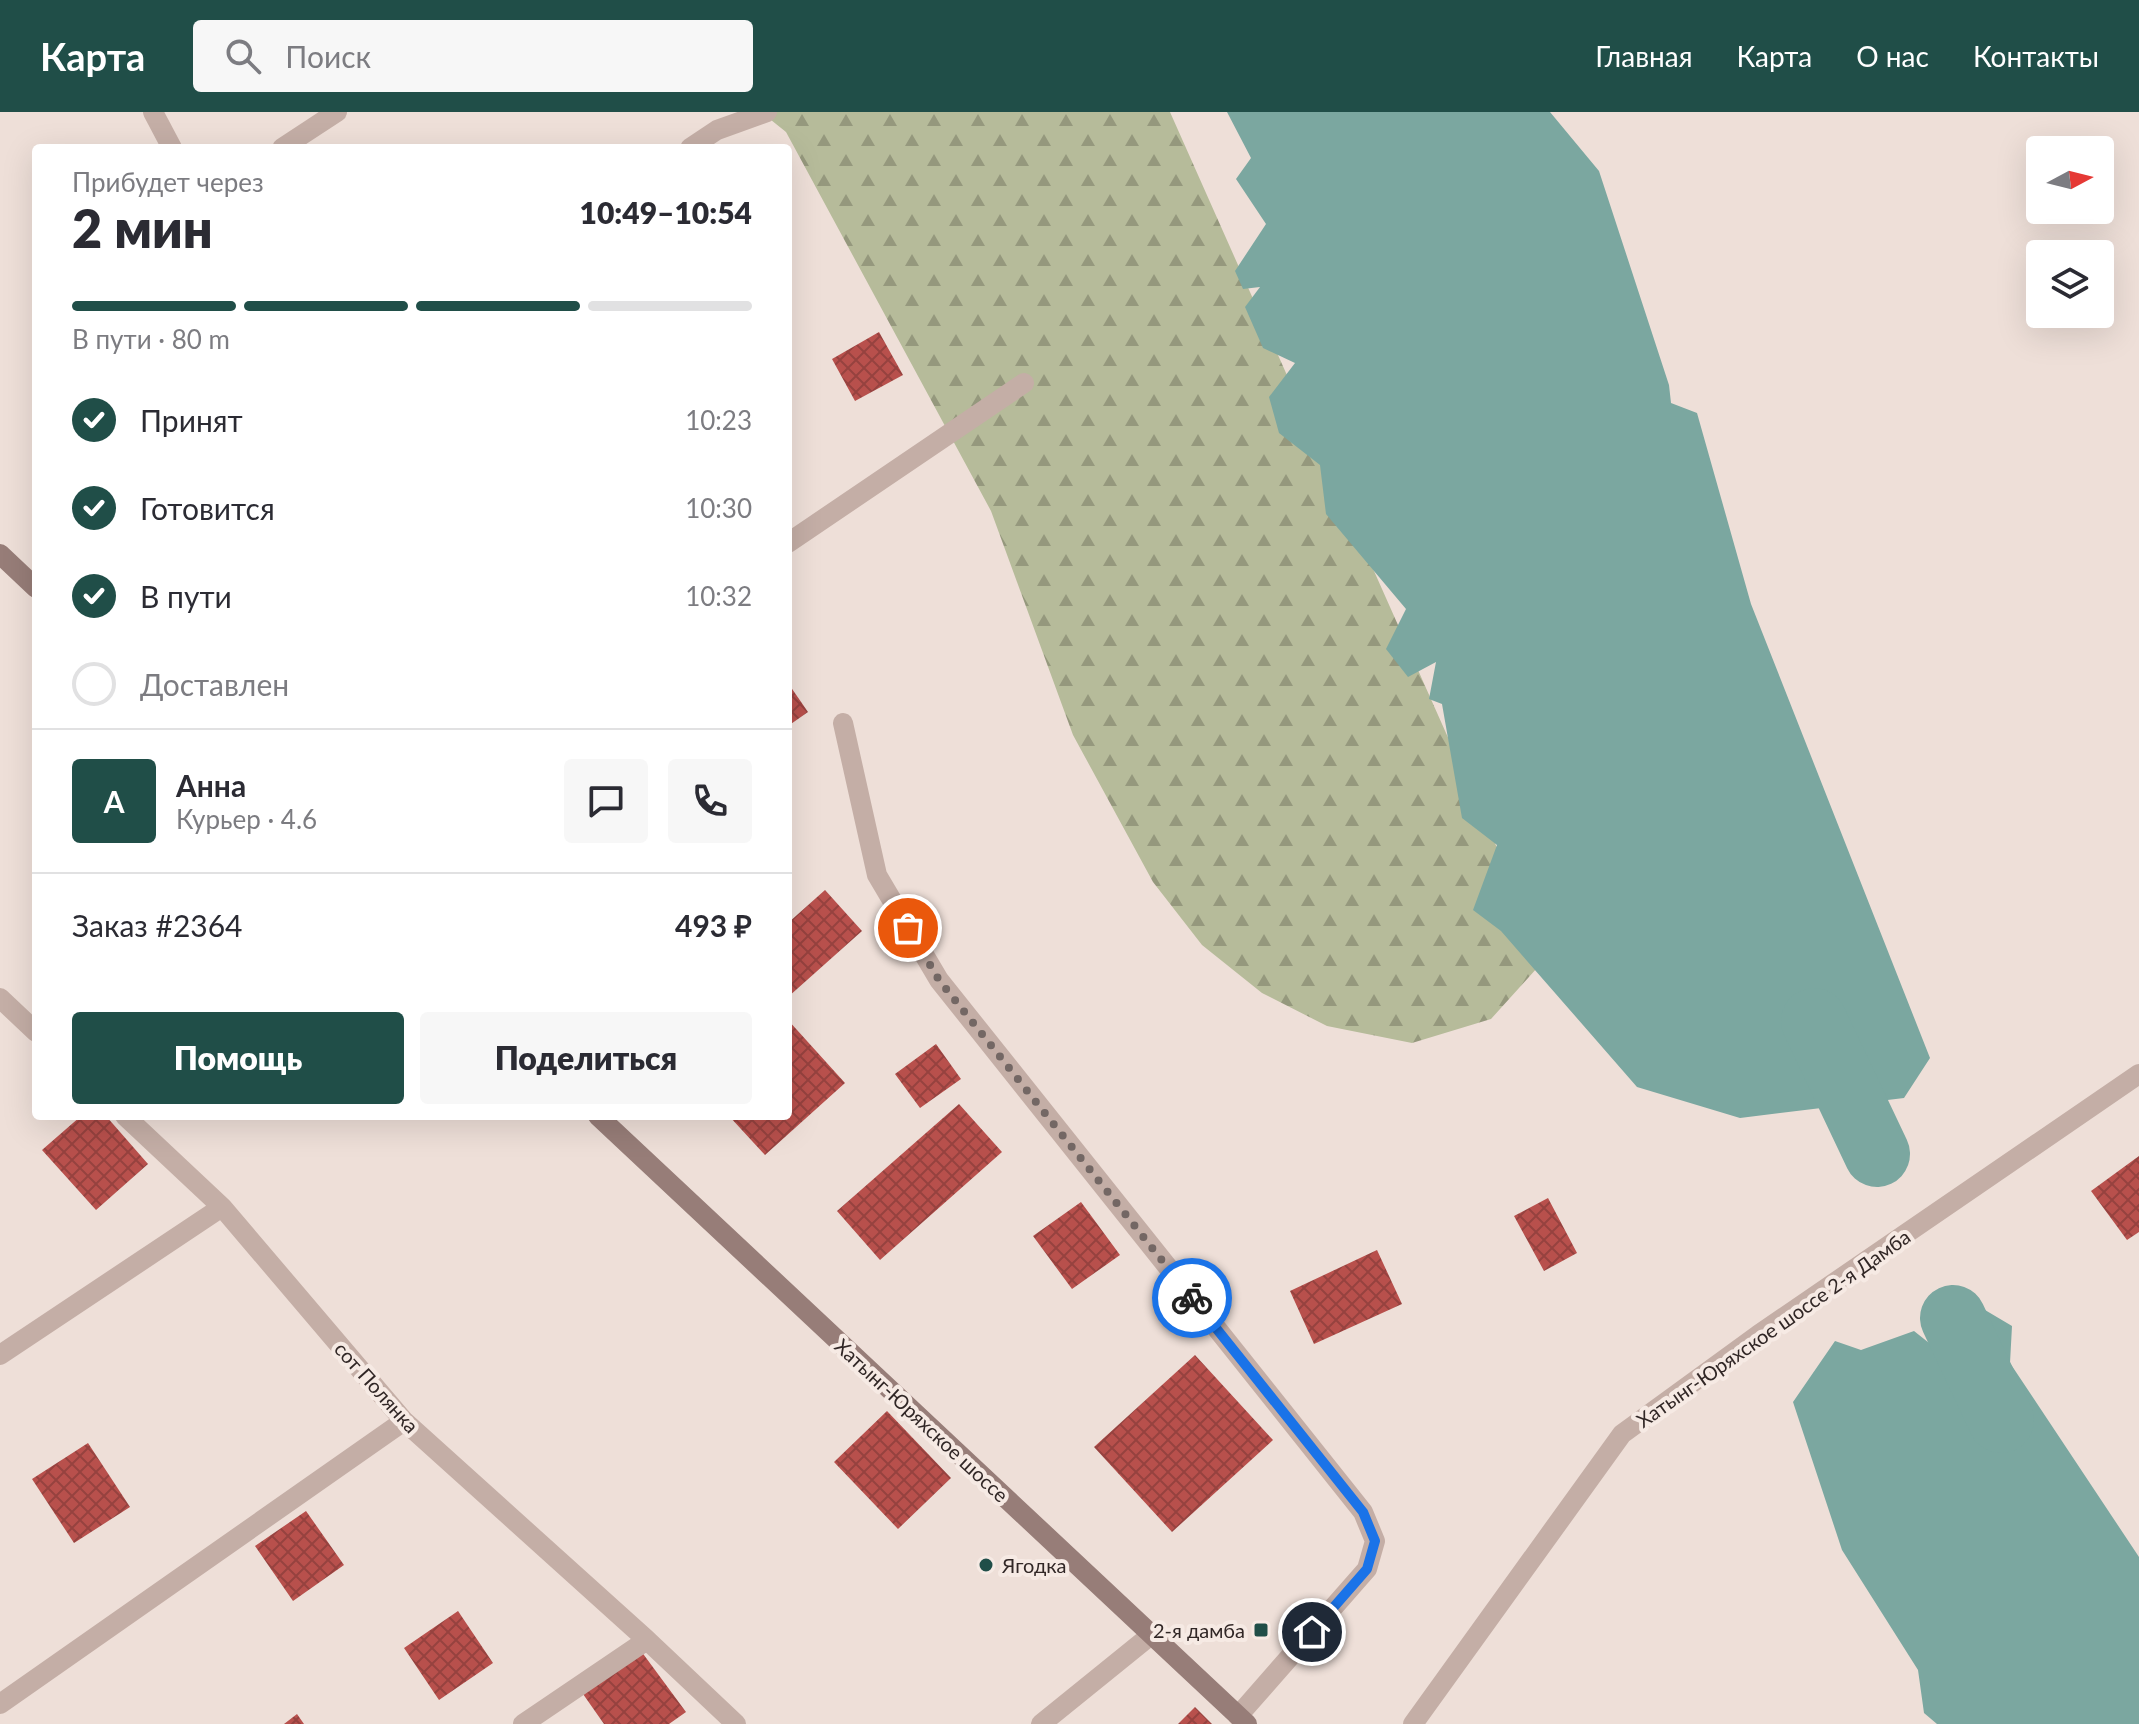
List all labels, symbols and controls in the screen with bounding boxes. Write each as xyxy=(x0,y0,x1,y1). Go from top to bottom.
search box xyxy=(193,20,753,92)
text: Карта xyxy=(40,33,145,79)
icon: search xyxy=(221,34,265,78)
text: Поиск xyxy=(285,38,371,74)
text: Главная xyxy=(1595,39,1693,73)
text: Карта xyxy=(1737,39,1812,73)
text: О нас xyxy=(1856,39,1929,73)
text: Контакты xyxy=(1973,39,2099,73)
north arrow xyxy=(2026,136,2114,224)
map controls xyxy=(2026,136,2114,328)
text: Прибудет через xyxy=(72,166,264,198)
text: 10:49–10:54 xyxy=(579,194,752,230)
text: 2 мин xyxy=(72,197,213,259)
button: layers xyxy=(2026,240,2114,328)
text: В пути · 80 m xyxy=(72,323,230,355)
icon: check xyxy=(72,398,116,442)
text: Принят xyxy=(140,402,243,438)
text: 10:23 xyxy=(685,404,752,436)
icon: check xyxy=(72,486,116,530)
text: Готовится xyxy=(140,490,275,526)
text: 10:30 xyxy=(685,492,752,524)
icon: check xyxy=(72,574,116,618)
text: В пути xyxy=(140,578,232,614)
text: 10:32 xyxy=(685,580,752,612)
text: Доставлен xyxy=(140,666,289,702)
button: chat xyxy=(564,759,648,843)
button: phone xyxy=(668,759,752,843)
text: Анна xyxy=(176,767,246,803)
text: А xyxy=(104,783,124,819)
text: Курьер · 4.6 xyxy=(176,803,317,835)
pin xyxy=(874,894,942,962)
icon: bag xyxy=(886,906,930,950)
text: Заказ #2364 xyxy=(72,907,243,943)
text: 493 ₽ xyxy=(675,907,752,943)
button: Помощь xyxy=(72,1012,404,1104)
button: Поделиться xyxy=(420,1012,752,1104)
street label: Хатынг-Юряхское шоссе 2-я Дамба xyxy=(1631,1224,1915,1432)
courier xyxy=(1152,1258,1232,1338)
icon: bike xyxy=(1170,1276,1214,1320)
street label: Хатынг-Юряхское шоссе xyxy=(830,1333,1014,1507)
street label: сот Полянка xyxy=(330,1337,424,1437)
place label: Ягодка xyxy=(1001,1553,1067,1577)
marker: Ягодка xyxy=(977,1556,995,1574)
pin xyxy=(1278,1598,1346,1666)
icon: home xyxy=(1290,1610,1334,1654)
place label: 2-я дамба xyxy=(1153,1618,1245,1642)
marker: 2-я дамба xyxy=(1252,1621,1270,1639)

